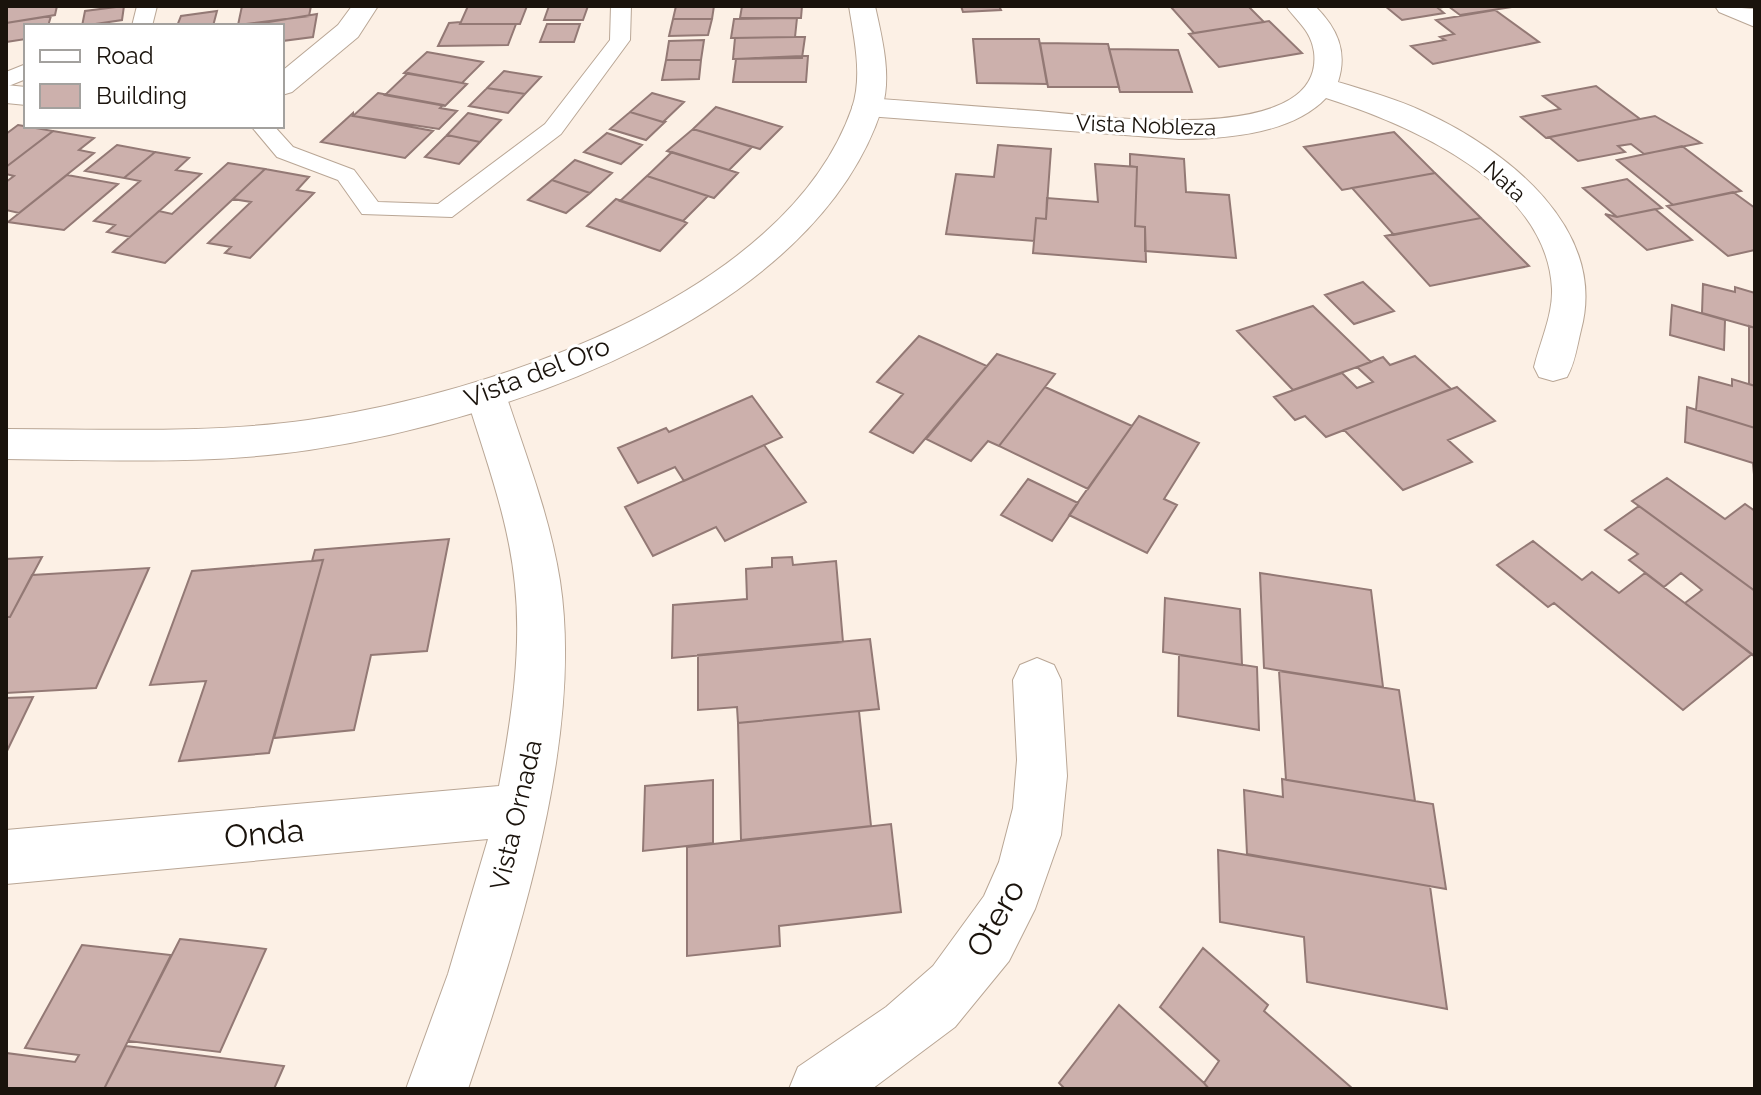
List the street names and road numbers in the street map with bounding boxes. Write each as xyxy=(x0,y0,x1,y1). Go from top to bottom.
street label: Vista Nobleza xyxy=(1075,110,1217,140)
street label: Nata xyxy=(1479,155,1531,207)
street label: Vista del Oro xyxy=(460,331,614,413)
street label: Vista Ornada xyxy=(484,737,548,893)
street label: Onda xyxy=(223,811,305,855)
street label: Otero xyxy=(958,873,1032,963)

